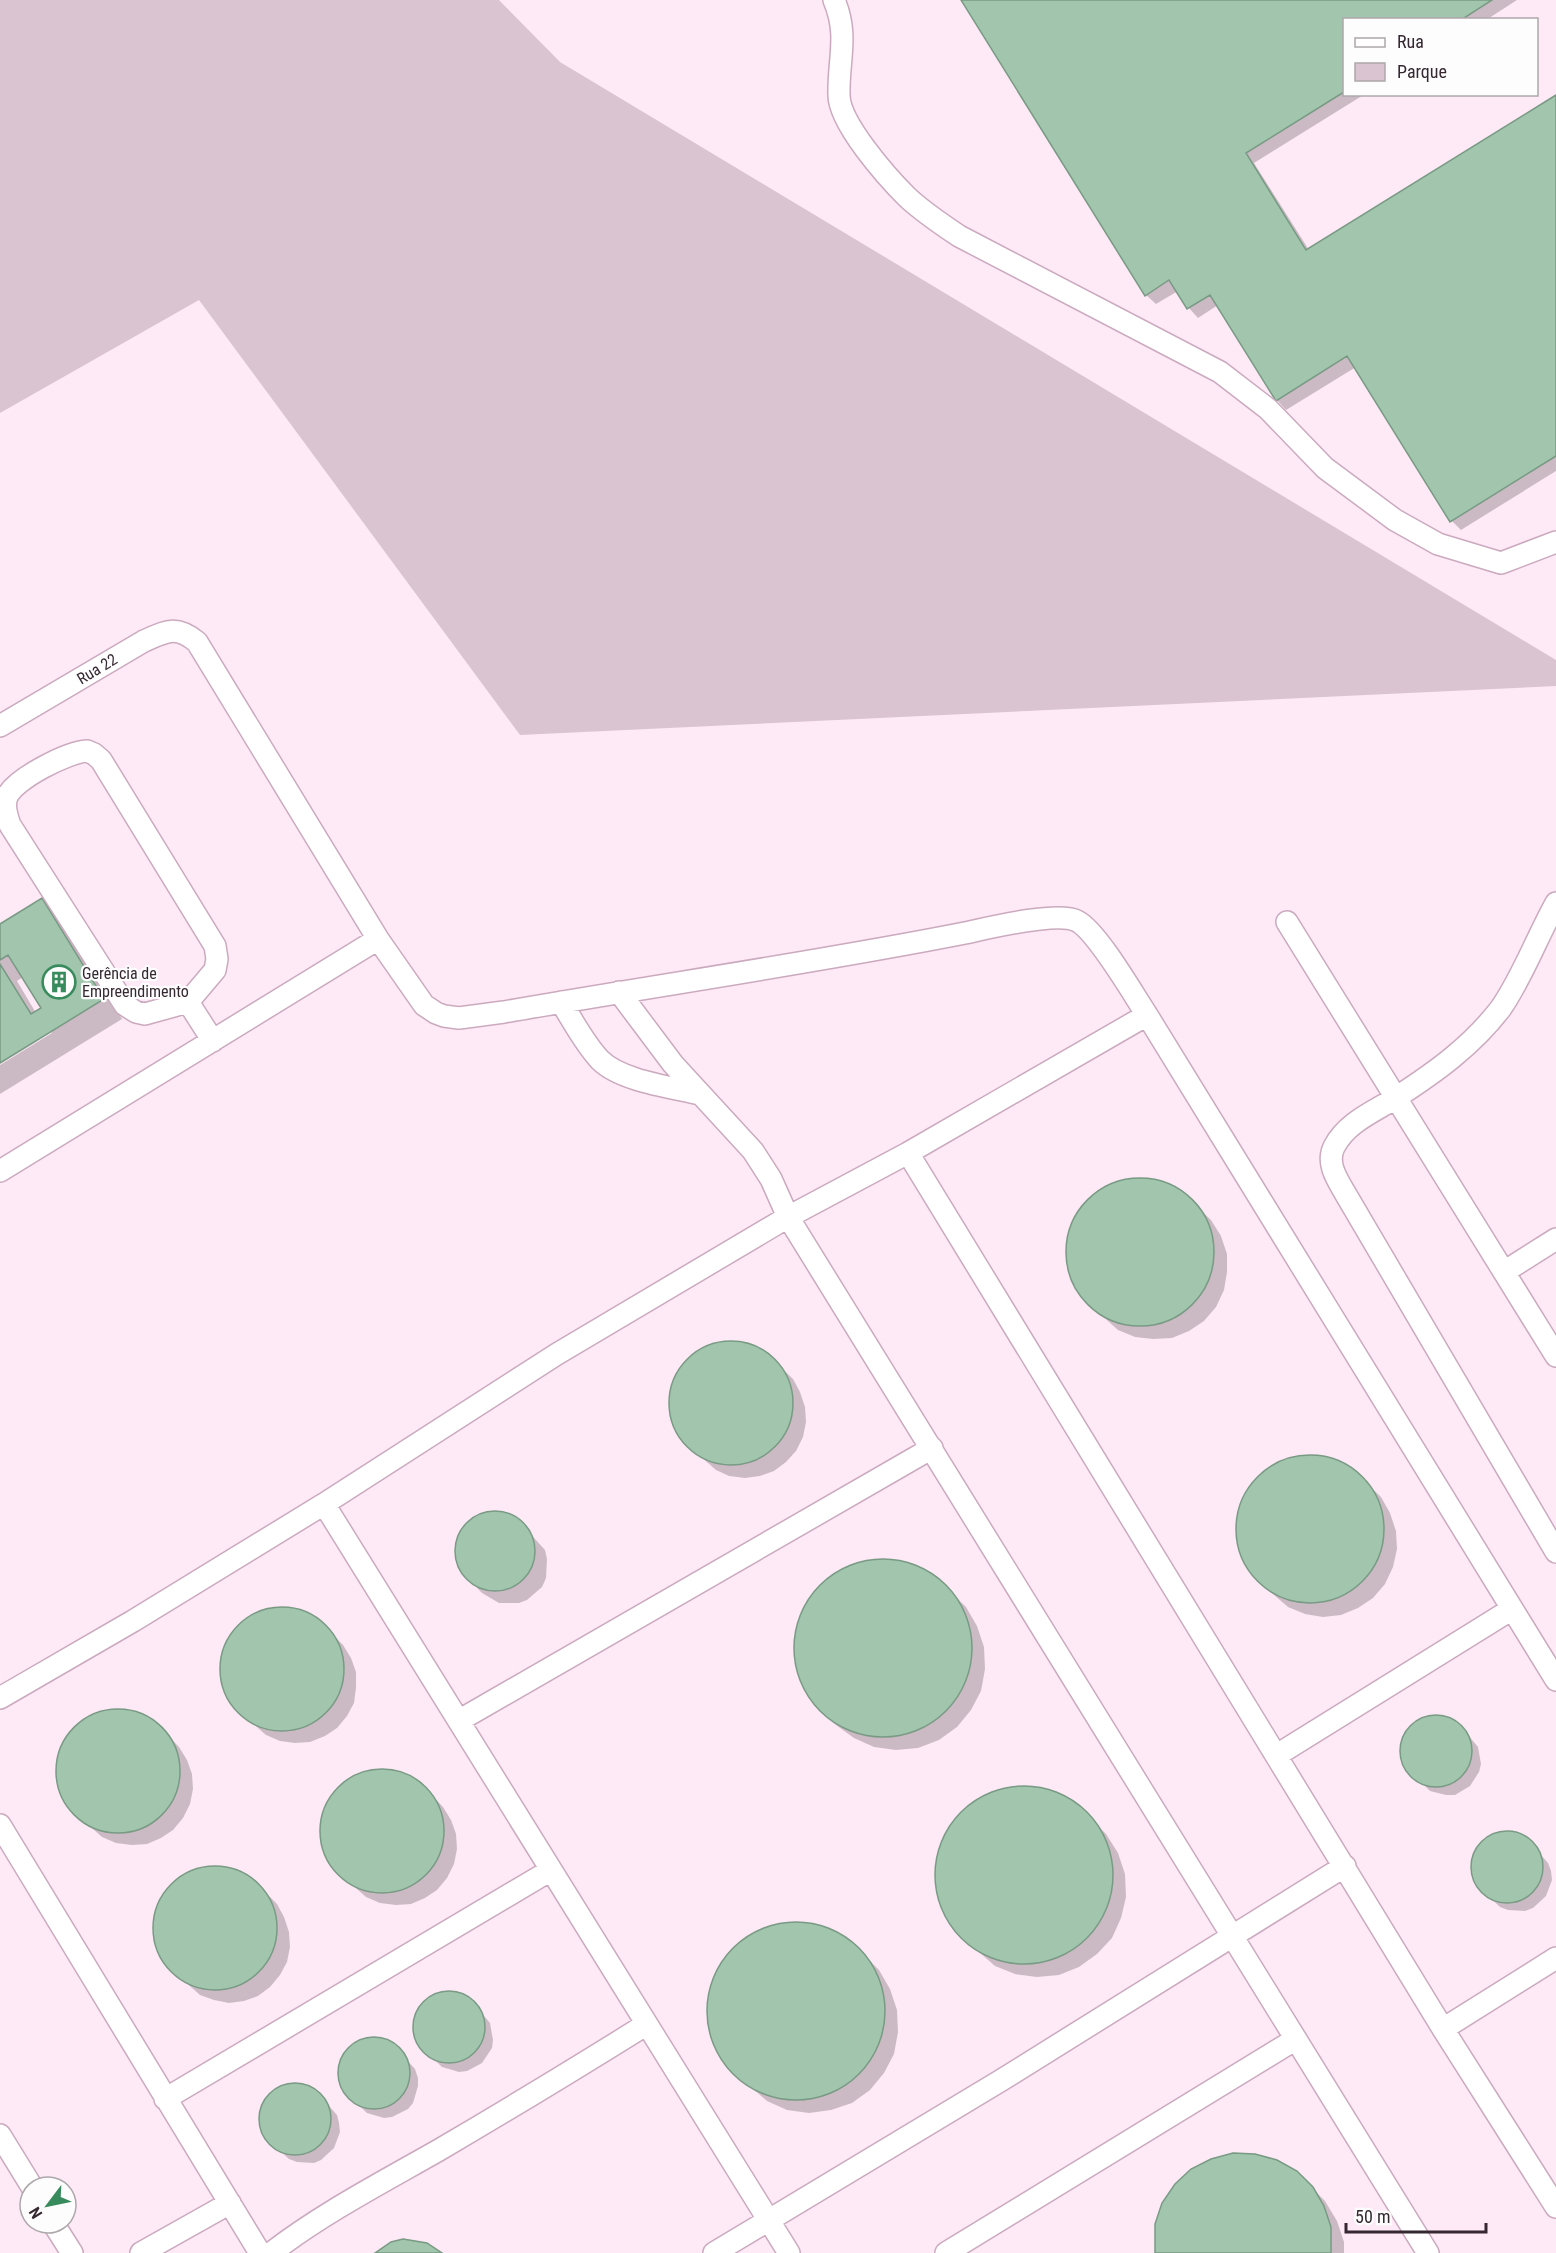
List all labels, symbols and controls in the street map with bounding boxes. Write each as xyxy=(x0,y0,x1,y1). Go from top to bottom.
legend xyxy=(1343,18,1538,96)
text: Rua xyxy=(1397,31,1424,52)
text: Parque xyxy=(1397,61,1447,82)
street label: Rua 22 xyxy=(74,650,121,688)
building icon: Gerência de Empreendimento xyxy=(41,964,77,1000)
place label: Gerência de Empreendimento xyxy=(82,964,189,1001)
north arrow xyxy=(18,2175,78,2235)
scale bar xyxy=(1346,2196,1486,2234)
text: N xyxy=(25,2203,46,2222)
text: 50 m xyxy=(1355,2206,1390,2227)

